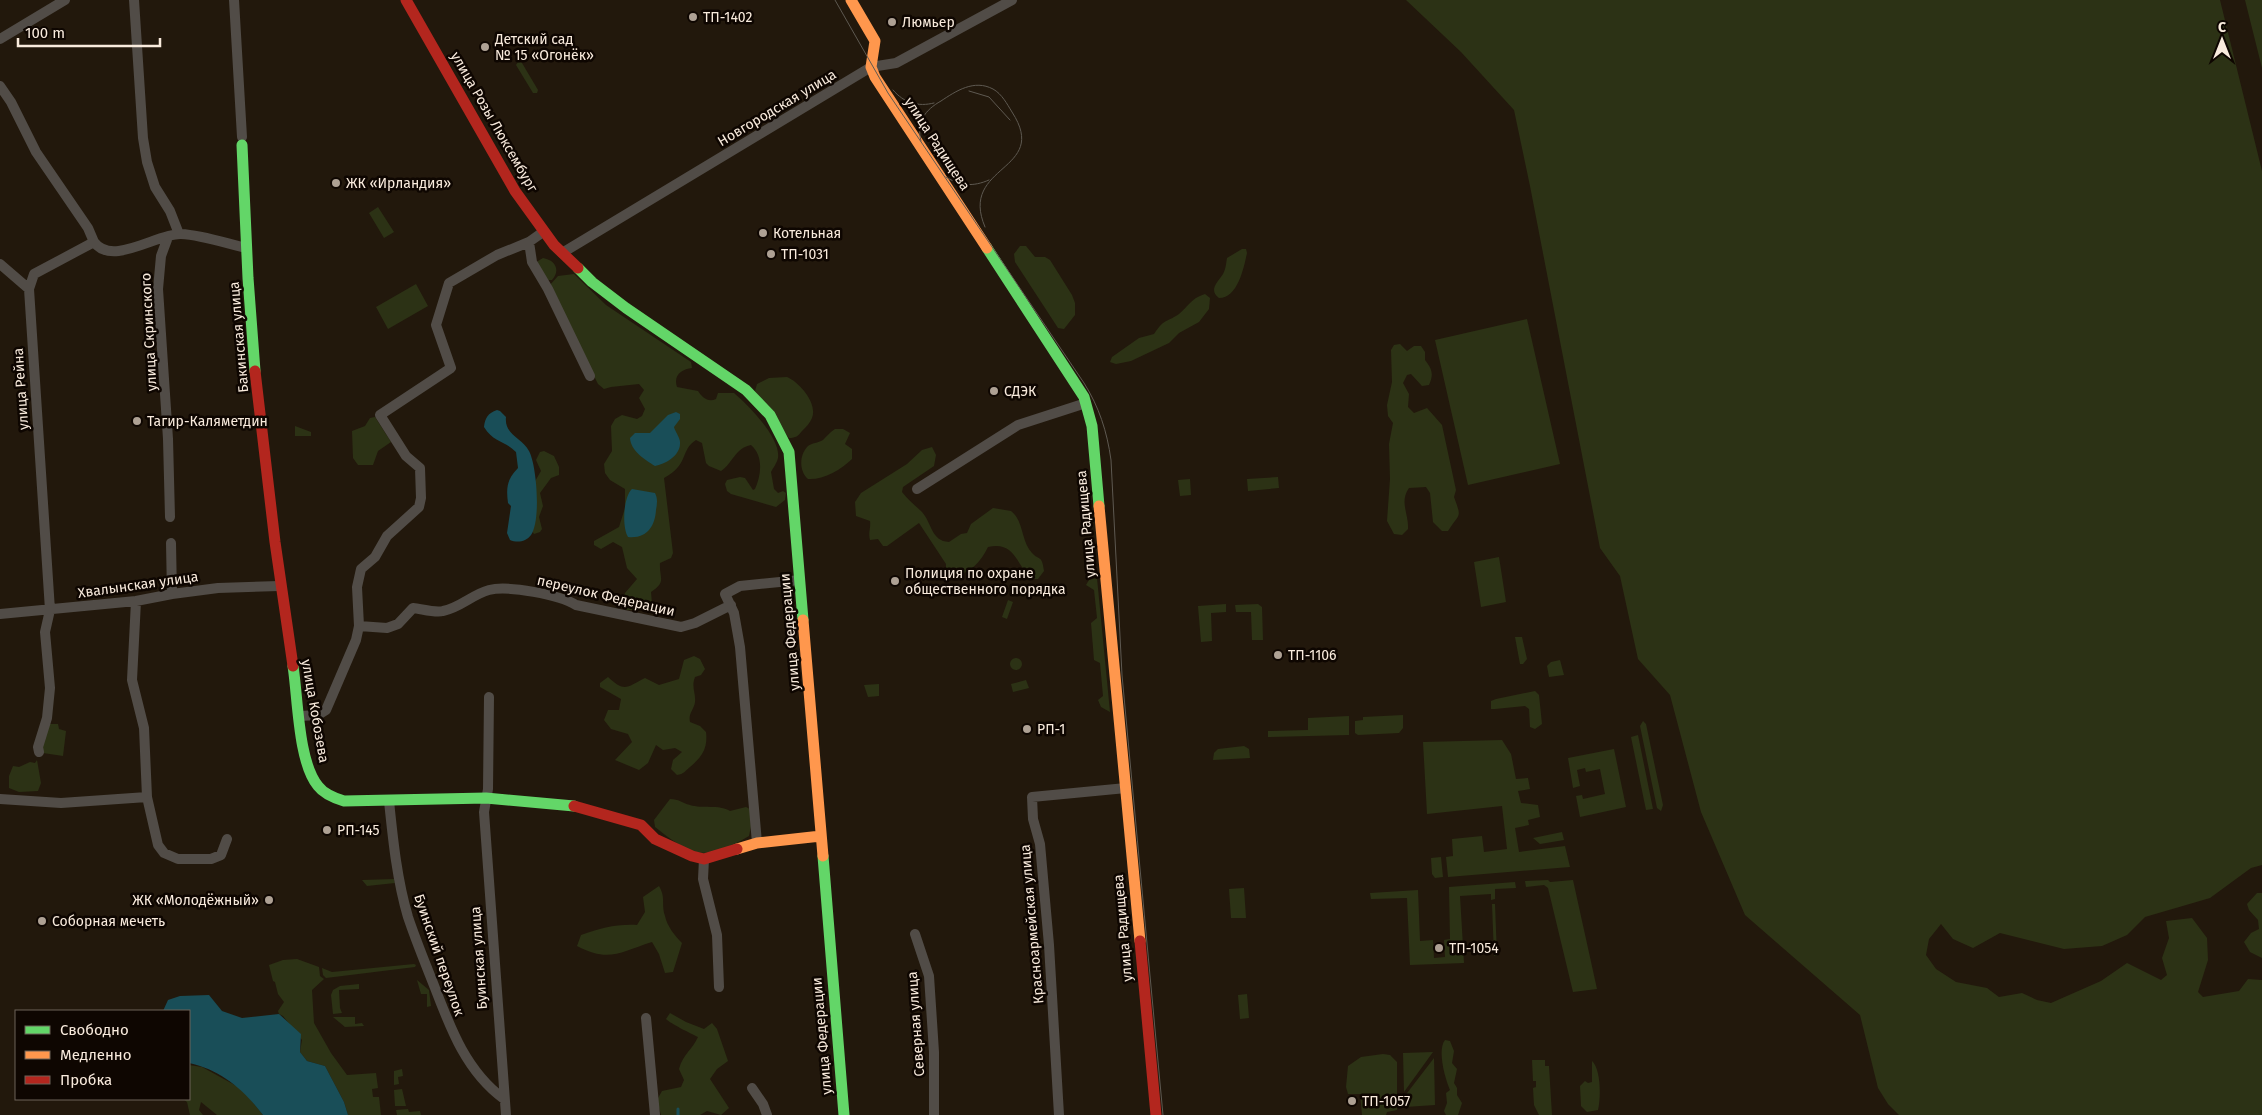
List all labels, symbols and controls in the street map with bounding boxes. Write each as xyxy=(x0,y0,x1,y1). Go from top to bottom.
place label: ТП-1402 xyxy=(703,9,753,26)
marker: ТП-1402 xyxy=(687,11,699,23)
place label: Люмьер xyxy=(902,14,955,31)
scale bar xyxy=(18,15,160,47)
north arrow xyxy=(2197,15,2247,65)
marker: Люмьер xyxy=(886,16,898,28)
text: С xyxy=(2218,19,2226,36)
text: 100 m xyxy=(25,24,65,42)
place label: Детский сад № 15 «Огонёк» xyxy=(494,31,594,64)
marker: Детский сад № 15 «Огонёк» xyxy=(479,41,491,53)
street label: улица Розы Люксембург xyxy=(447,49,541,195)
street label: Новгородская улица xyxy=(715,66,839,150)
street label: улица Радищева xyxy=(900,94,974,194)
place label: ЖК «Ирландия» xyxy=(346,175,451,192)
marker: ЖК «Ирландия» xyxy=(330,177,342,189)
place label: Котельная xyxy=(773,225,841,242)
marker: Котельная xyxy=(757,227,769,239)
place label: ТП-1031 xyxy=(781,246,829,263)
marker: ТП-1031 xyxy=(765,248,777,260)
street label: улица Скринского xyxy=(137,272,161,392)
street label: Бакинская улица xyxy=(226,281,252,393)
street label: улица Рейна xyxy=(10,347,32,431)
place label: СДЭК xyxy=(1004,383,1037,400)
marker: СДЭК xyxy=(988,385,1000,397)
place label: Тагир-Каляметдин xyxy=(147,413,268,430)
marker: Тагир-Каляметдин xyxy=(131,415,143,427)
street label: улица Радищева xyxy=(1073,470,1099,578)
place label: Полиция по охране общественного порядка xyxy=(905,565,1066,598)
street label: Хвалынская улица xyxy=(77,568,199,602)
street label: переулок Федерации xyxy=(535,572,677,620)
street label: улица Федерации xyxy=(776,573,804,691)
marker: Полиция по охране общественного порядка xyxy=(889,575,901,587)
place label: ТП-1106 xyxy=(1288,647,1337,664)
marker: ТП-1106 xyxy=(1272,649,1284,661)
street label: улица Кобозева xyxy=(298,658,332,764)
place label: РП-1 xyxy=(1037,721,1065,738)
marker: РП-1 xyxy=(1021,723,1033,735)
place label: РП-145 xyxy=(337,822,380,839)
marker: РП-145 xyxy=(321,824,333,836)
street label: Красноармейская улица xyxy=(1017,843,1047,1005)
street label: улица Радищева xyxy=(1110,874,1136,982)
place label: ЖК «Молодёжный» xyxy=(132,892,259,909)
street label: Буинский переулок xyxy=(410,892,468,1019)
marker: ЖК «Молодёжный» xyxy=(263,894,275,906)
street label: Буинская улица xyxy=(467,906,491,1010)
place label: Соборная мечеть xyxy=(52,913,165,930)
marker: Соборная мечеть xyxy=(36,915,48,927)
place label: ТП-1054 xyxy=(1449,940,1499,957)
marker: ТП-1054 xyxy=(1433,942,1445,954)
street label: Северная улица xyxy=(904,971,928,1077)
street label: улица Федерации xyxy=(808,977,836,1095)
legend xyxy=(15,1010,190,1100)
text: Свободно xyxy=(60,1021,129,1039)
text: Медленно xyxy=(60,1046,132,1064)
text: Пробка xyxy=(60,1071,112,1089)
place label: ТП-1057 xyxy=(1362,1093,1410,1110)
marker: ТП-1057 xyxy=(1346,1095,1358,1107)

